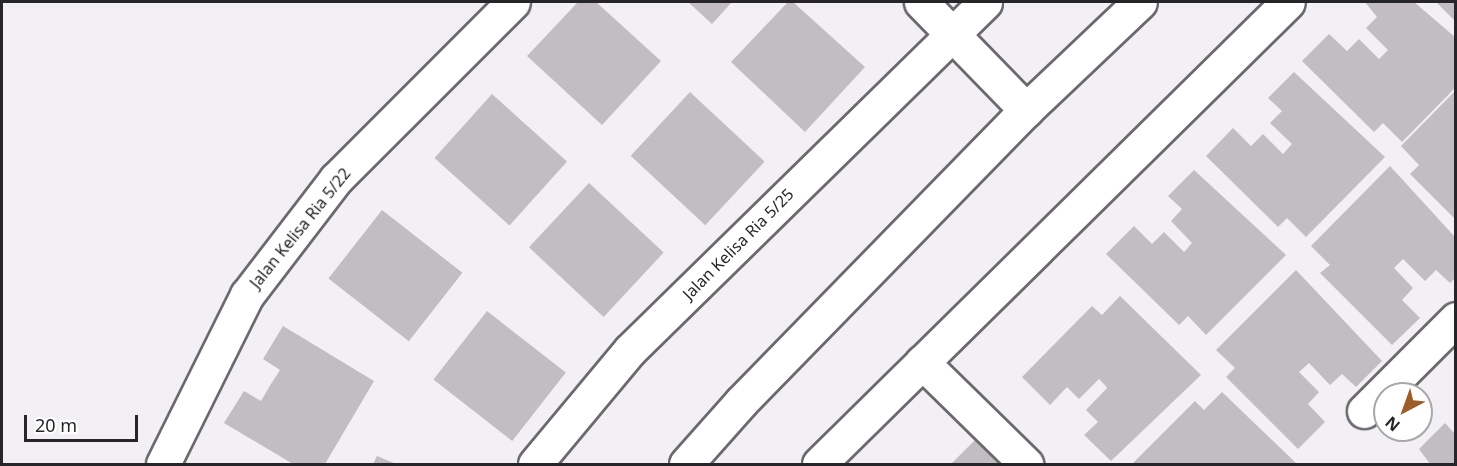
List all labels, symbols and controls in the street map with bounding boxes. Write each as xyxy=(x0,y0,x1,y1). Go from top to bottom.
street label: Jalan Kelisa Ria 5/22 xyxy=(246,164,354,292)
street label: Jalan Kelisa Ria 5/25 xyxy=(678,184,798,304)
north arrow xyxy=(1373,382,1433,442)
scale bar xyxy=(27,403,141,441)
text: N xyxy=(1380,412,1405,437)
text: 20 m xyxy=(35,413,77,437)

